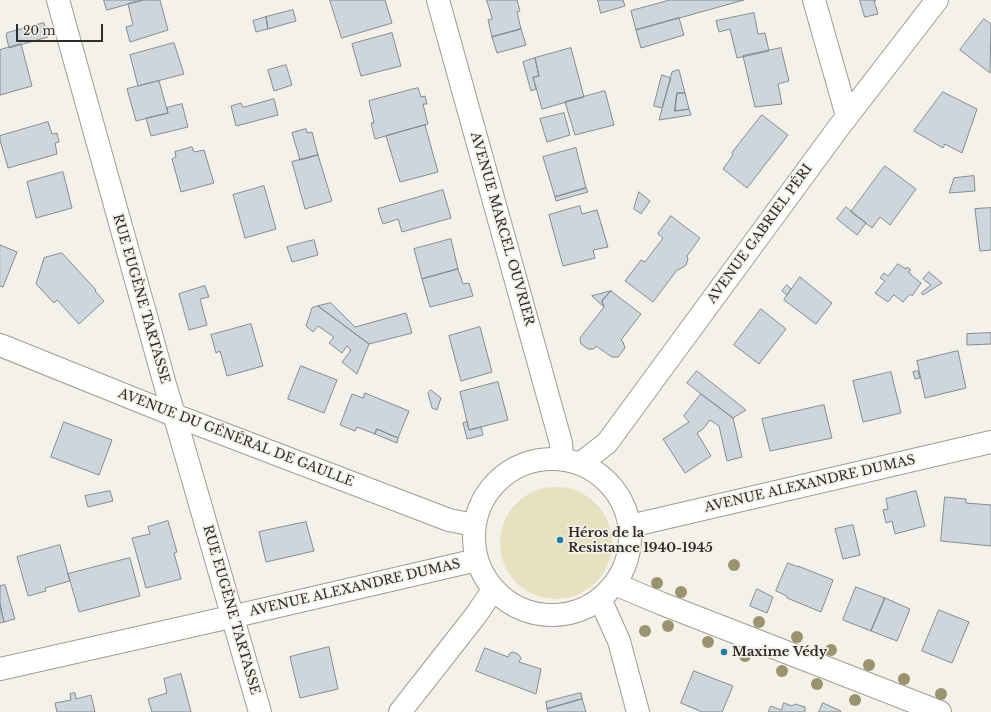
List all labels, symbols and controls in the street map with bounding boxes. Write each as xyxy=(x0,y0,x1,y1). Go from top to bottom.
scale bar xyxy=(18,16,105,42)
text: 20 m xyxy=(23,23,55,38)
street label: AVENUE MARCEL OUVRIER xyxy=(467,130,537,328)
street label: AVENUE GABRIEL PÉRI xyxy=(704,161,816,307)
street label: RUE EUGÈNE TARTASSE xyxy=(109,212,173,386)
street label: AVENUE DU GÉNÉRAL DE GAULLE xyxy=(116,386,356,490)
street label: AVENUE ALEXANDRE DUMAS xyxy=(703,452,917,516)
street label: RUE EUGÈNE TARTASSE xyxy=(199,523,263,697)
place label: Héros de la Resistance 1940-1945 xyxy=(568,525,713,556)
marker: Héros de la Resistance 1940-1945 xyxy=(555,535,565,545)
street label: AVENUE ALEXANDRE DUMAS xyxy=(248,556,462,620)
place label: Maxime Védy xyxy=(732,644,827,660)
marker: Maxime Védy xyxy=(719,647,729,657)

